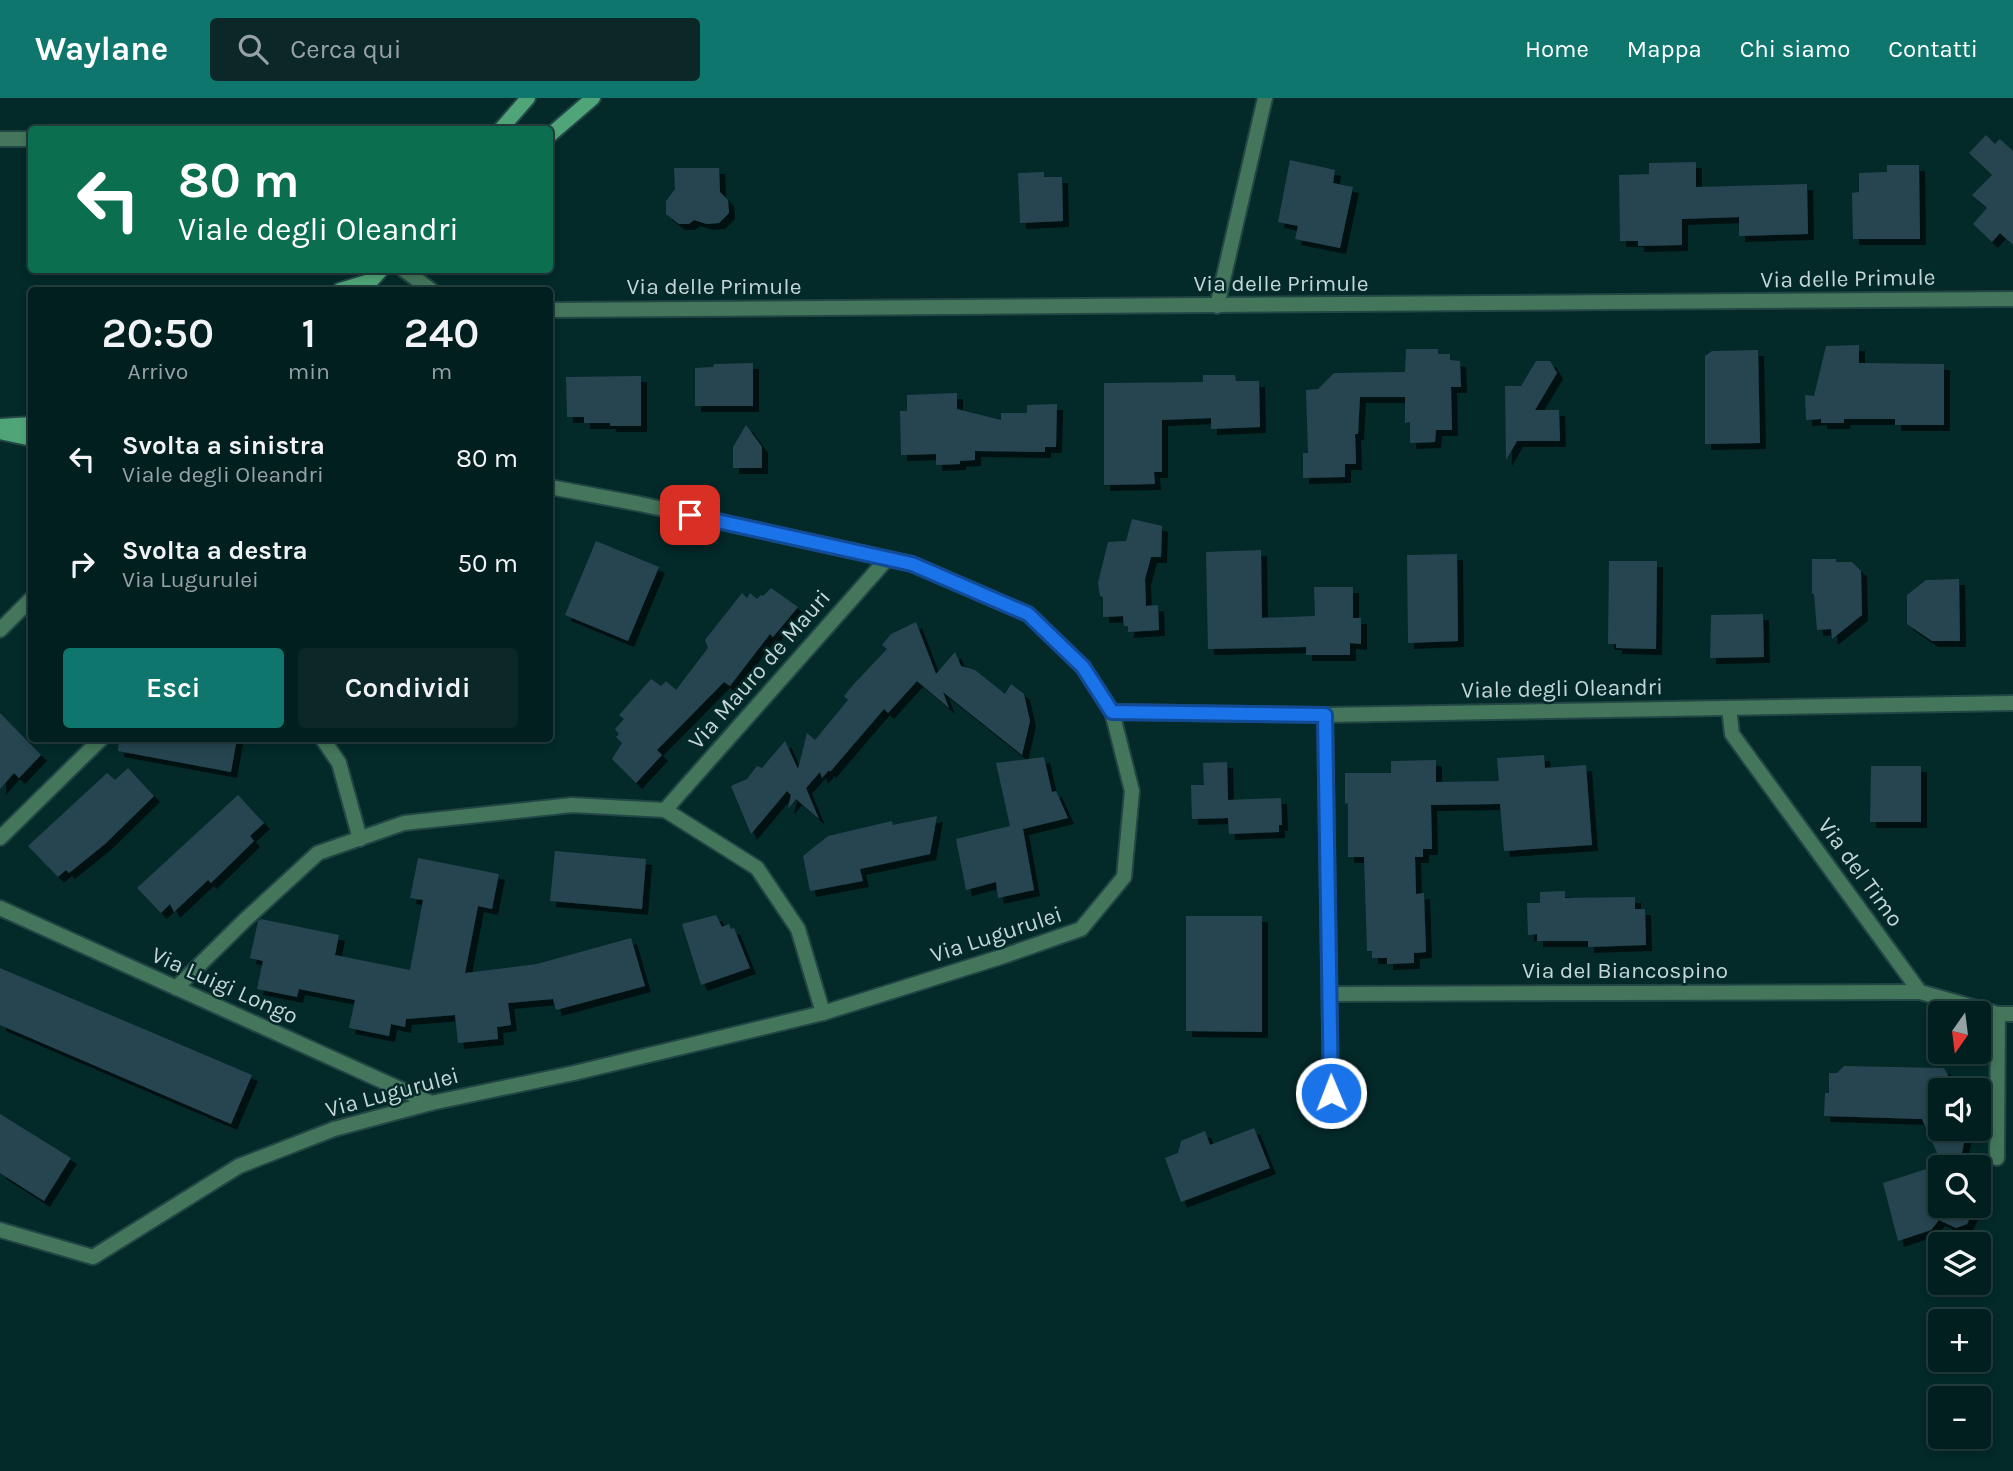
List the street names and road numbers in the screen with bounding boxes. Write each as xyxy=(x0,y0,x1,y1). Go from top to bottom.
street label: Via delle Primule xyxy=(1760,263,1936,294)
street label: Via delle Primule xyxy=(1193,270,1369,297)
street label: Via delle Primule xyxy=(626,273,802,300)
street label: Via Mauro de Mauri xyxy=(683,584,836,755)
street label: Viale degli Oleandri xyxy=(1461,673,1663,704)
street label: Via del Timo xyxy=(1812,813,1909,932)
street label: Via Lugurulei xyxy=(927,900,1065,968)
street label: Via Luigi Longo xyxy=(147,941,302,1030)
street label: Via del Biancospino xyxy=(1522,957,1728,984)
street label: Via Lugurulei xyxy=(323,1062,462,1123)

